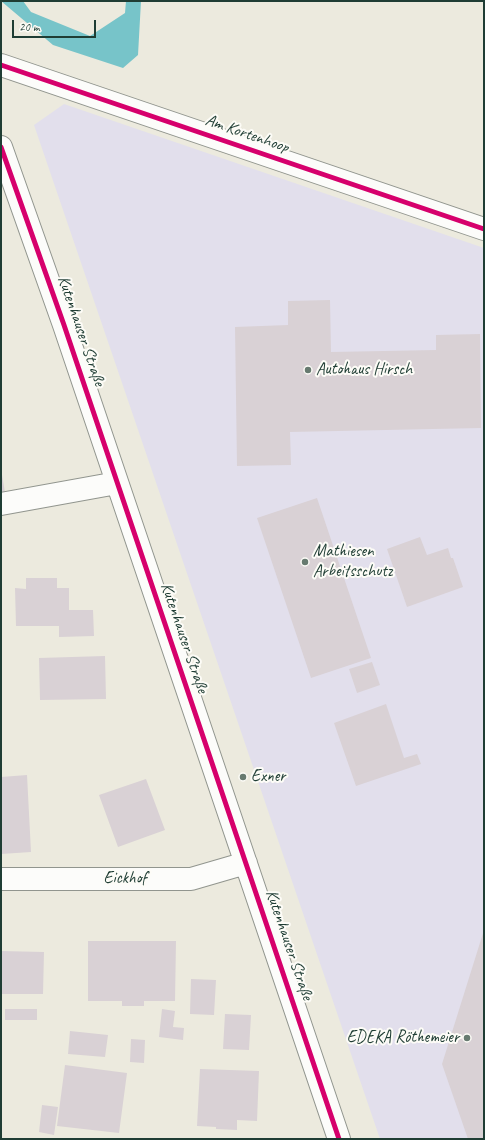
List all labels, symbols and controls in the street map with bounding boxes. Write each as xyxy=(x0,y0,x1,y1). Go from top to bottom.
scale bar xyxy=(14,12,98,38)
text: 20 m xyxy=(19,19,39,35)
street label: Am Kortenhoop xyxy=(203,110,291,158)
street label: Kutenhauser Straße xyxy=(53,273,109,389)
place label: Autohaus Hirsch xyxy=(316,360,412,380)
marker: Autohaus Hirsch xyxy=(303,365,313,375)
place label: Mathiesen Arbeitsschutz xyxy=(313,542,392,582)
marker: Mathiesen Arbeitsschutz xyxy=(300,557,310,567)
street label: Kutenhauser Straße xyxy=(156,580,212,696)
place label: Exner xyxy=(251,767,285,787)
marker: Exner xyxy=(238,772,248,782)
street label: Eickhof xyxy=(103,869,147,889)
street label: Kutenhauser Straße xyxy=(261,887,317,1003)
place label: EDEKA Röthemeier xyxy=(347,1028,459,1048)
marker: EDEKA Röthemeier xyxy=(462,1033,472,1043)

